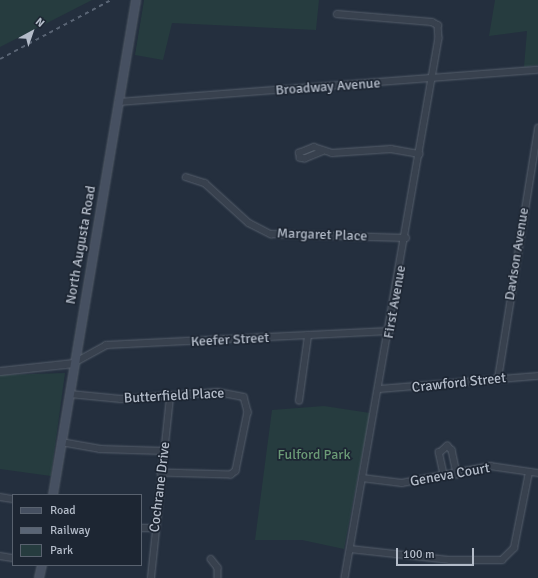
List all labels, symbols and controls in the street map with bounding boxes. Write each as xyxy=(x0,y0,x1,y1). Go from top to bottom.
north arrow xyxy=(12,12,52,52)
text: N xyxy=(33,15,47,30)
street label: Broadway Avenue xyxy=(275,75,381,99)
street label: North Augusta Road xyxy=(62,184,100,306)
street label: Davison Avenue xyxy=(501,206,533,302)
street label: Margaret Place xyxy=(277,225,367,245)
street label: First Avenue xyxy=(380,264,410,340)
street label: Keefer Street xyxy=(190,330,270,350)
street label: Crawford Street xyxy=(411,370,507,396)
street label: Butterfield Place xyxy=(123,385,225,407)
street label: Cochrane Drive xyxy=(146,441,174,533)
park label: Fulford Park xyxy=(278,447,350,463)
street label: Geneva Court xyxy=(409,460,491,490)
legend xyxy=(12,494,142,566)
text: Road xyxy=(50,503,76,518)
text: Railway xyxy=(50,523,90,538)
scale bar xyxy=(398,540,476,566)
text: Park xyxy=(50,543,73,558)
text: 100 m xyxy=(403,547,435,562)

